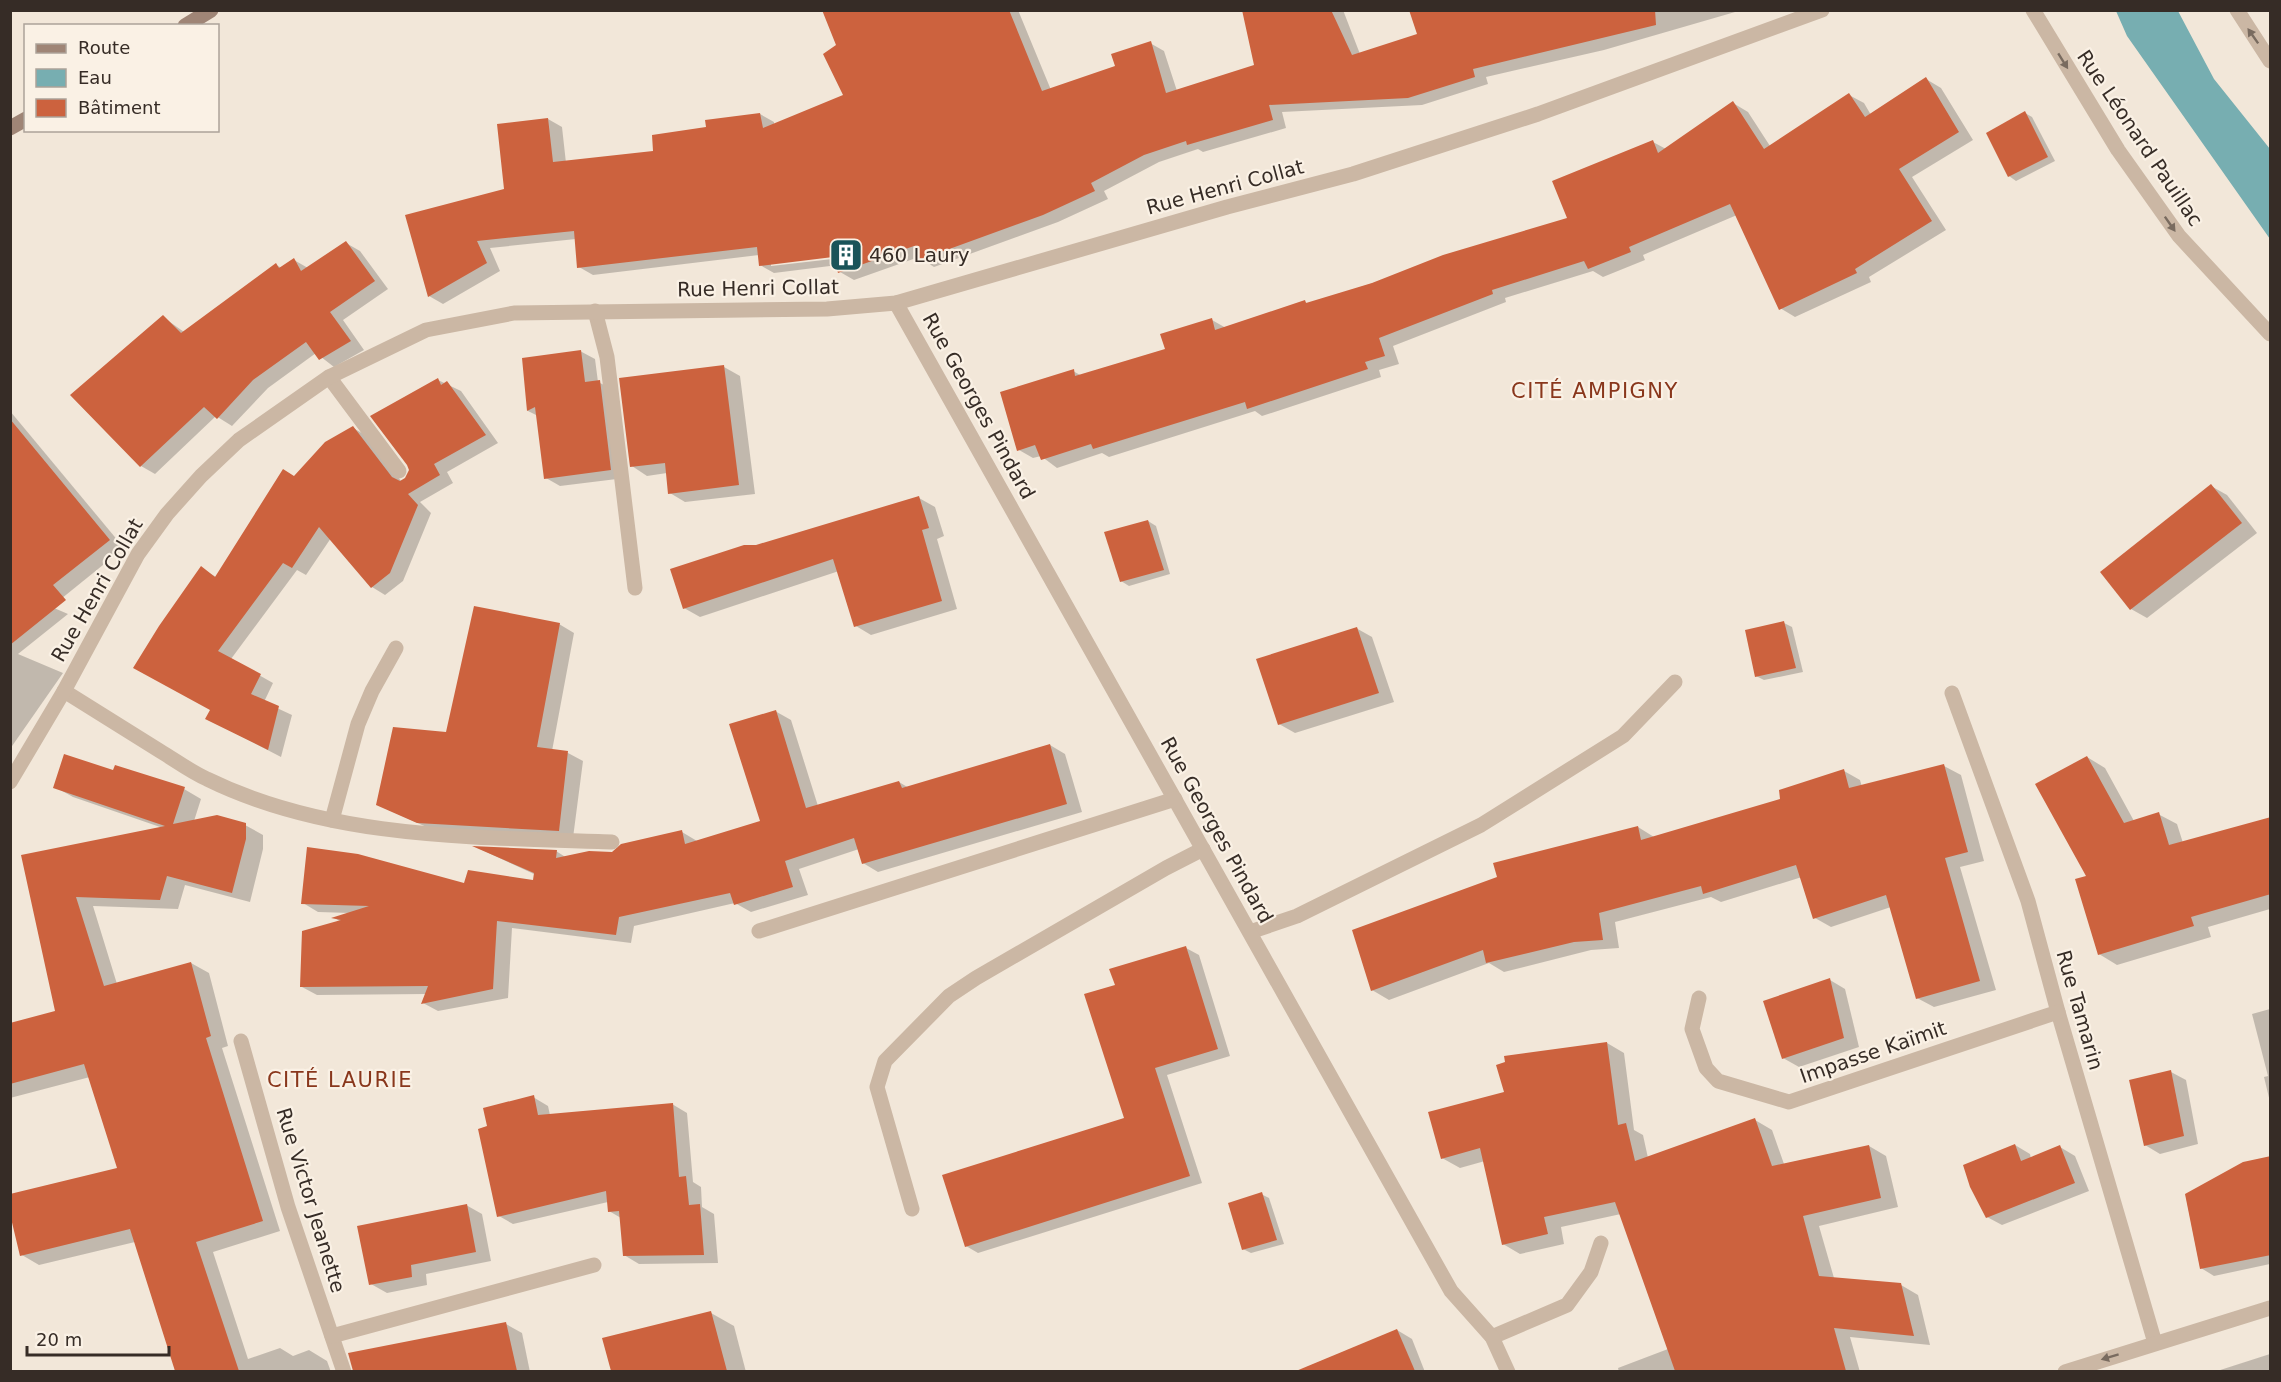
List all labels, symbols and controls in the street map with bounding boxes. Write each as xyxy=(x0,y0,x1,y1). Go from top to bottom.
legend xyxy=(24,24,219,132)
one-way arrow xyxy=(2247,29,2259,45)
text: Route xyxy=(78,37,130,58)
street label: Rue Léonard Pauillac xyxy=(2072,45,2208,231)
one-way arrow xyxy=(2057,53,2068,69)
text: Eau xyxy=(78,67,112,88)
text: Bâtiment xyxy=(78,97,161,118)
street label: Rue Henri Collat xyxy=(1144,154,1306,220)
one-way arrow xyxy=(2164,215,2176,231)
building icon: 460 Laury xyxy=(828,237,864,273)
place label: 460 Laury xyxy=(869,243,970,267)
street label: Rue Henri Collat xyxy=(677,275,839,301)
street label: Rue Georges Pindard xyxy=(918,309,1040,503)
district label: CITÉ AMPIGNY xyxy=(1511,378,1679,403)
street label: Rue Henri Collat xyxy=(46,514,148,666)
street label: Rue Georges Pindard xyxy=(1156,733,1278,927)
street label: Rue Tamarin xyxy=(2051,947,2109,1073)
street label: Impasse Kaïmit xyxy=(1797,1016,1950,1088)
district label: CITÉ LAURIE xyxy=(267,1067,413,1092)
street label: Rue Victor Jeanette xyxy=(271,1105,351,1295)
scale bar xyxy=(27,1319,170,1357)
text: 20 m xyxy=(36,1329,82,1350)
one-way arrow xyxy=(2101,1353,2119,1363)

